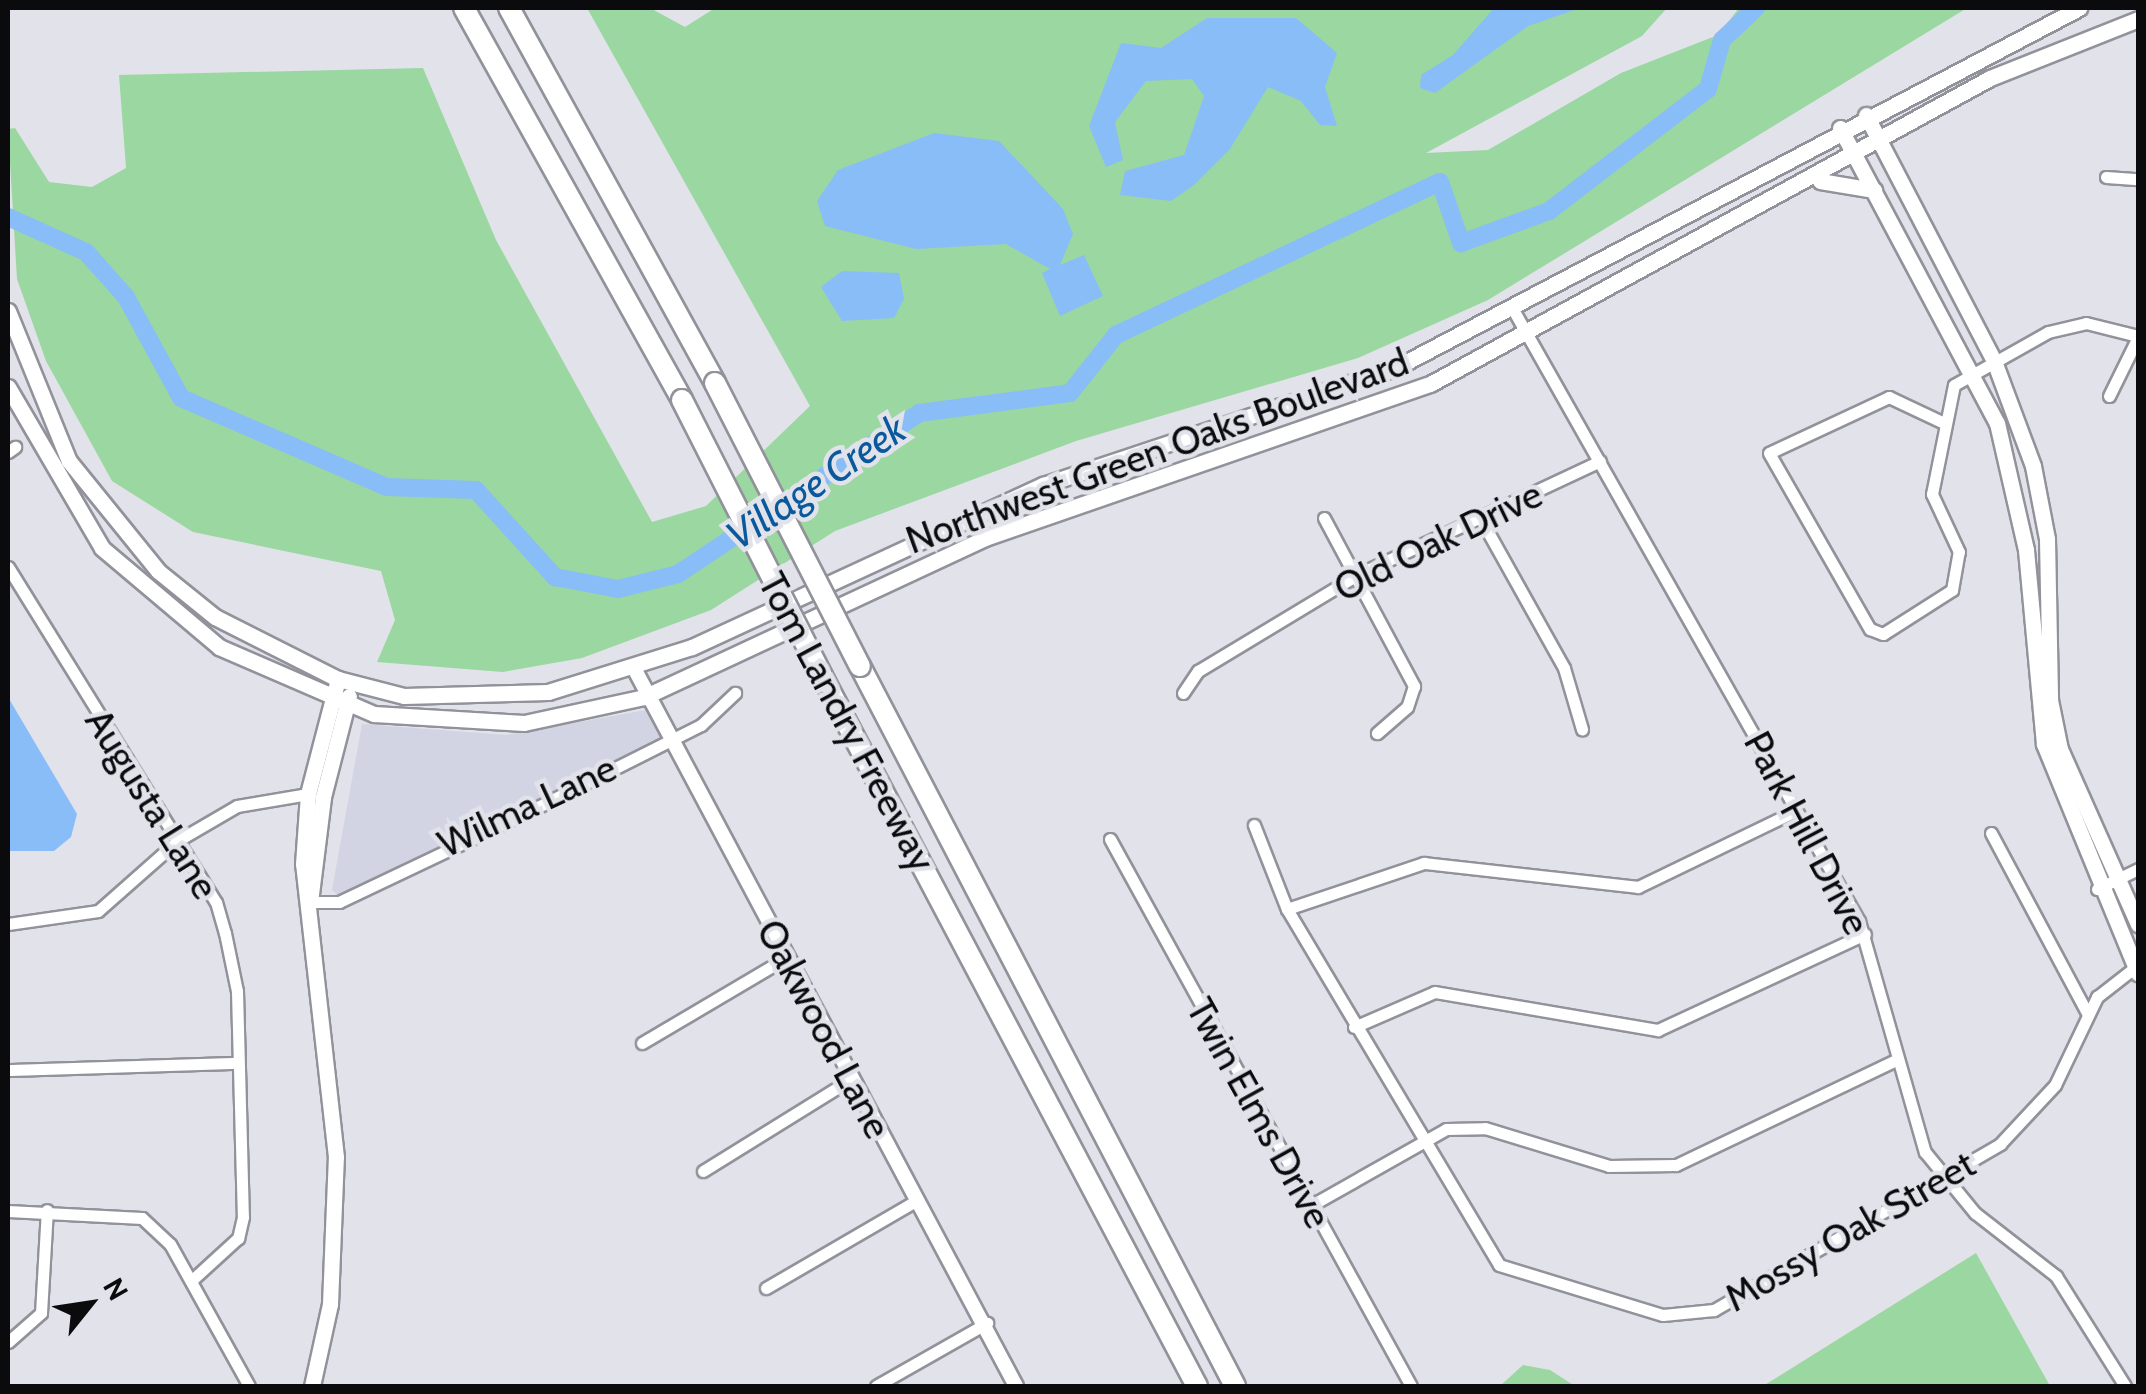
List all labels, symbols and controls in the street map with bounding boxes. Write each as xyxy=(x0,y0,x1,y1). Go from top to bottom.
street label: Northwest Green Oaks Boulevard xyxy=(900,339,1414,563)
water label: Village Creek xyxy=(717,405,915,559)
street label: Old Oak Drive xyxy=(1327,471,1549,611)
street label: Tom Landry Freeway xyxy=(749,565,945,879)
street label: Augusta Lane xyxy=(76,701,228,907)
street label: Park Hill Drive xyxy=(1734,724,1880,942)
street label: Wilma Lane xyxy=(431,745,623,867)
street label: Oakwood Lane xyxy=(747,912,901,1146)
street label: Twin Elms Drive xyxy=(1177,990,1341,1236)
street label: Mossy Oak Street xyxy=(1717,1141,1983,1321)
north arrow xyxy=(40,1254,140,1354)
text: N xyxy=(96,1272,136,1306)

